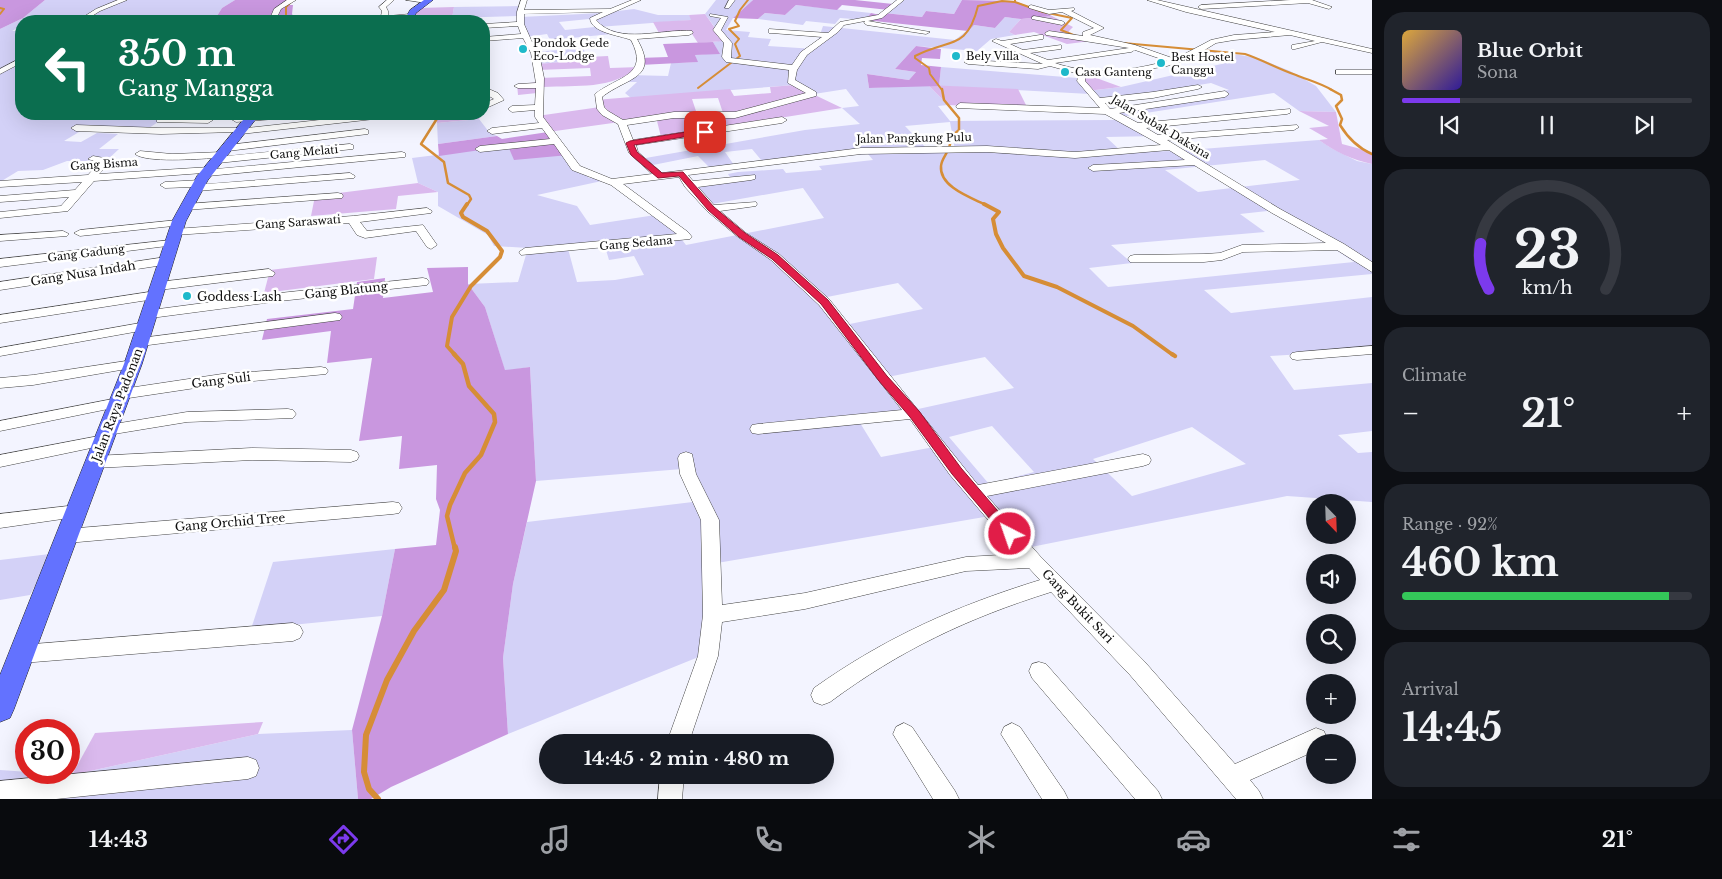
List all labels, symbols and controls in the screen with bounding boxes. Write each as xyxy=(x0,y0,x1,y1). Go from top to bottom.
text: 350 m xyxy=(118,32,236,75)
icon: left xyxy=(35,35,100,100)
place label: Pondok Gede Eco-Lodge xyxy=(533,36,609,63)
text: Blue Orbit xyxy=(1477,39,1583,62)
marker: Pondok Gede Eco-Lodge xyxy=(517,43,529,55)
place label: Bely Villa xyxy=(966,49,1020,63)
marker: Bely Villa xyxy=(950,50,962,62)
place label: Best Hostel Canggu xyxy=(1171,50,1235,77)
marker: Best Hostel Canggu xyxy=(1155,57,1167,69)
text: Sona xyxy=(1477,62,1518,82)
place label: Casa Ganteng xyxy=(1075,65,1152,79)
marker: Casa Ganteng xyxy=(1059,66,1071,78)
text: Gang Mangga xyxy=(118,75,274,102)
street label: Jalan Subak Daksina xyxy=(1107,91,1214,163)
pin xyxy=(684,111,726,153)
icon: previous xyxy=(1436,111,1464,139)
icon: pause xyxy=(1533,111,1561,139)
icon: next xyxy=(1630,111,1658,139)
icon: arrive xyxy=(691,118,719,146)
street label: Jalan Pangkung Pulu xyxy=(854,130,972,146)
street label: Gang Melati xyxy=(269,142,339,162)
street label: Gang Bisma xyxy=(70,155,139,173)
street label: Gang Saraswati xyxy=(255,212,341,232)
text: 23 xyxy=(1514,218,1580,282)
street label: Gang Sedana xyxy=(599,233,674,253)
street label: Gang Gadung xyxy=(47,241,126,265)
street label: Gang Nusa Indah xyxy=(29,257,137,289)
text: km/h xyxy=(1522,277,1572,299)
street label: Gang Blatung xyxy=(304,278,389,302)
place label: Goddess Lash xyxy=(197,289,282,304)
marker: Goddess Lash xyxy=(181,290,193,302)
street label: Jalan Raya Padonan xyxy=(88,346,146,466)
text: Climate xyxy=(1402,365,1467,385)
street label: Gang Suli xyxy=(190,369,252,391)
text: 21° xyxy=(1521,390,1575,437)
text: − xyxy=(1402,396,1420,431)
text: + xyxy=(1677,396,1692,431)
north arrow xyxy=(1306,494,1356,544)
map controls xyxy=(1306,494,1356,784)
position arrow xyxy=(983,507,1035,559)
street label: Gang Orchid Tree xyxy=(174,510,286,534)
text: Range · 92% xyxy=(1402,514,1498,534)
text: 460 km xyxy=(1402,539,1559,586)
button: sound xyxy=(1306,554,1356,604)
street label: Gang Bukit Sari xyxy=(1039,566,1117,646)
button: search xyxy=(1306,614,1356,664)
button: + xyxy=(1306,674,1356,724)
text: Arrival xyxy=(1402,679,1459,699)
text: 14:45 xyxy=(1402,704,1502,751)
speed limit sign: 30 xyxy=(15,719,80,784)
button: − xyxy=(1306,734,1356,784)
text: 14:45 · 2 min · 480 m xyxy=(584,747,789,770)
icon: directions xyxy=(326,822,361,857)
icon: music xyxy=(538,822,573,857)
icon: phone xyxy=(751,822,786,857)
icon: climate xyxy=(964,822,999,857)
icon: car xyxy=(1176,822,1211,857)
icon: filters xyxy=(1389,822,1424,857)
text: 14:43 xyxy=(89,826,148,853)
text: 21° xyxy=(1602,826,1633,853)

